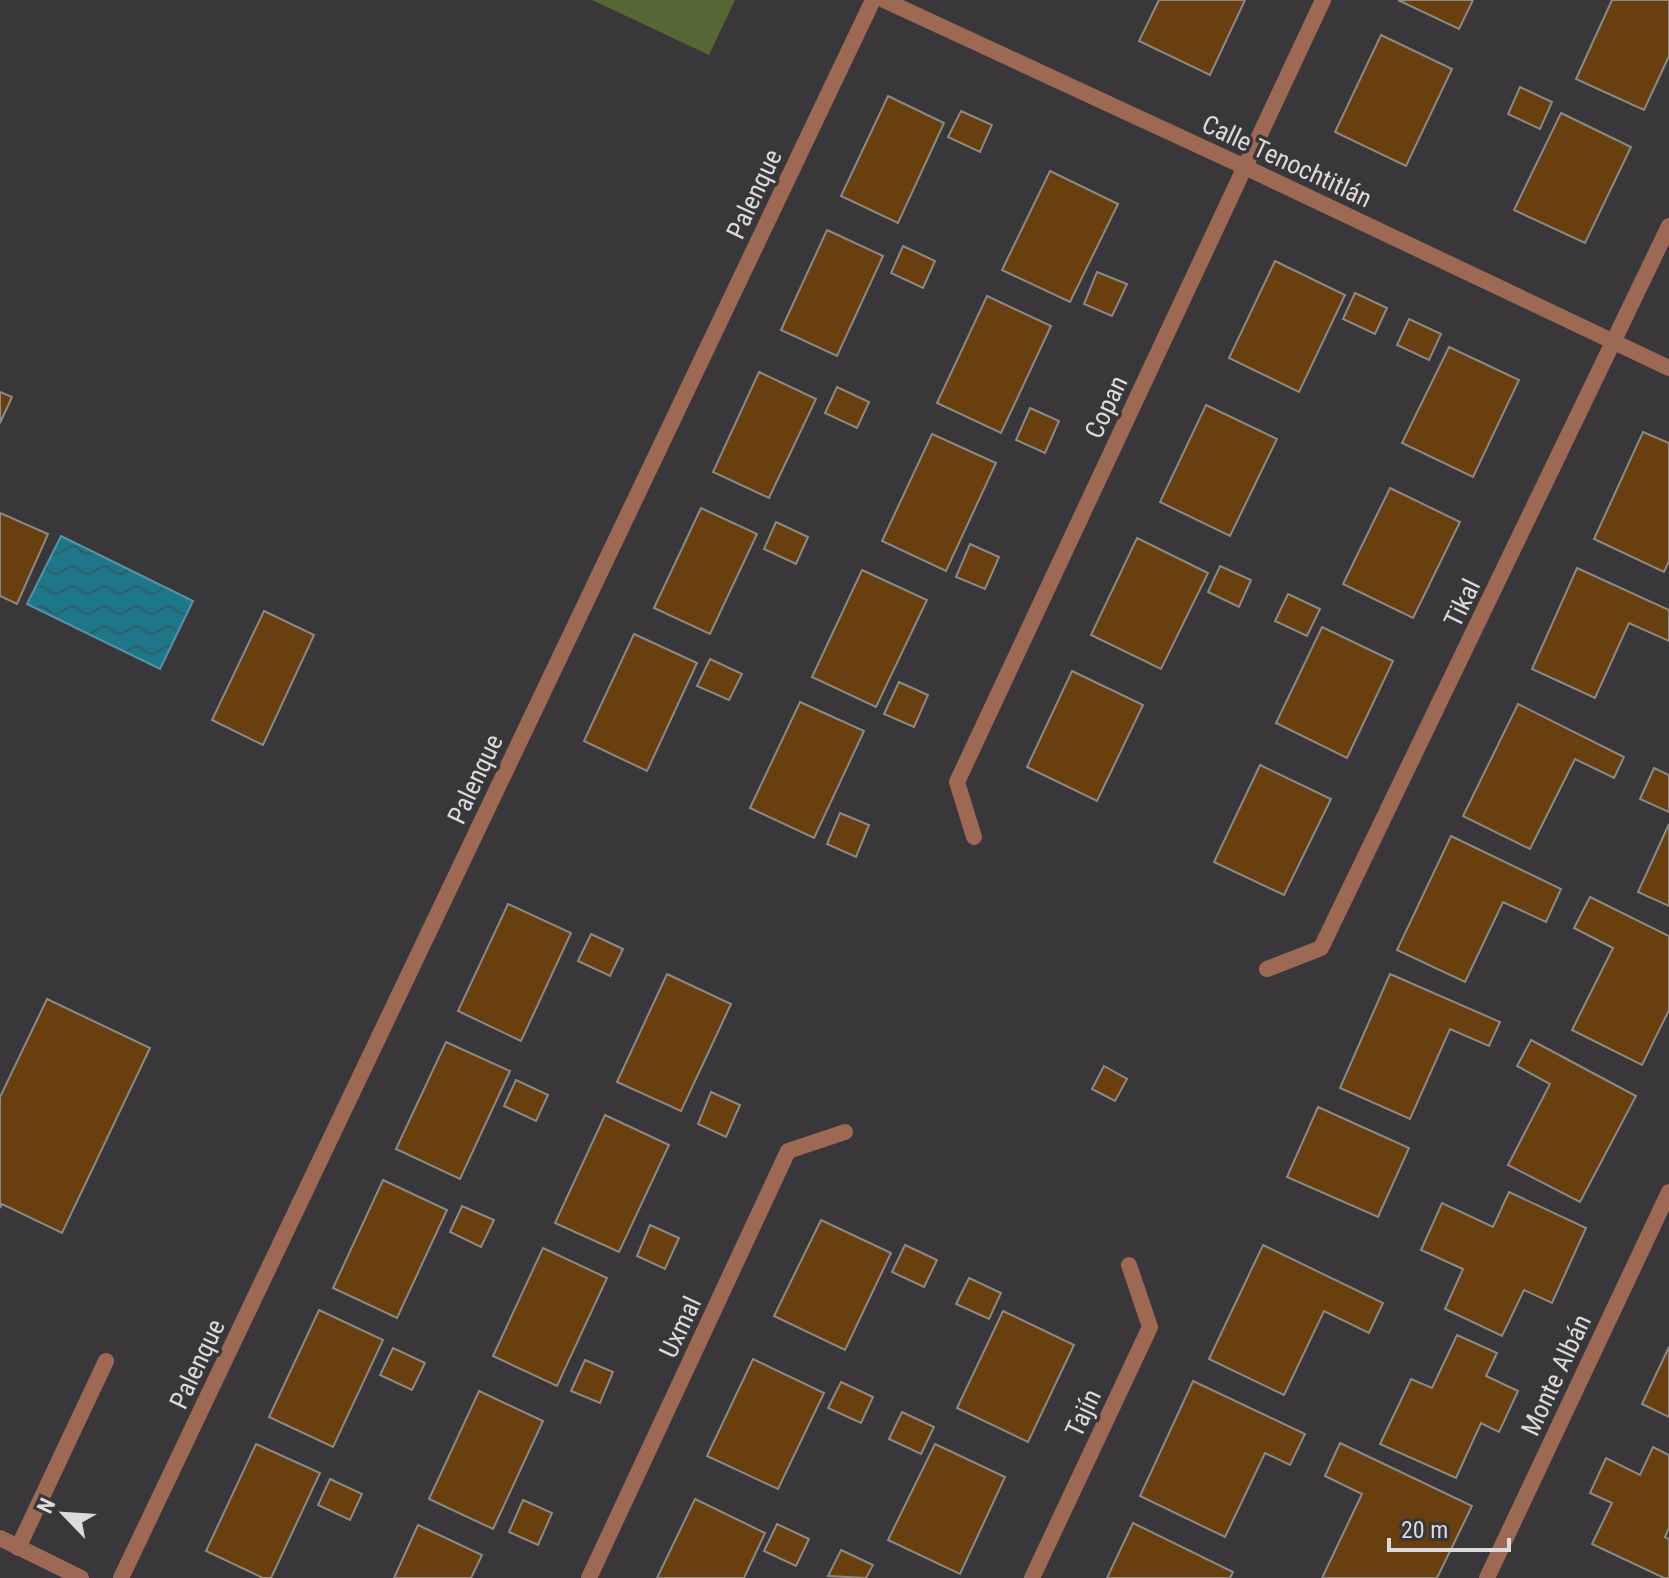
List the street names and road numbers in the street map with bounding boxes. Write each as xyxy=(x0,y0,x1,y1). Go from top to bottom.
street label: Calle Tenochtitlán xyxy=(1197,109,1377,213)
street label: Palenque xyxy=(720,144,788,244)
street label: Copan xyxy=(1079,371,1133,443)
street label: Tikal xyxy=(1438,574,1486,632)
street label: Palenque xyxy=(441,729,509,829)
street label: Uxmal xyxy=(653,1292,707,1362)
street label: Monte Albán xyxy=(1515,1310,1597,1440)
street label: Palenque xyxy=(163,1314,231,1414)
street label: Tajín xyxy=(1059,1384,1107,1442)

